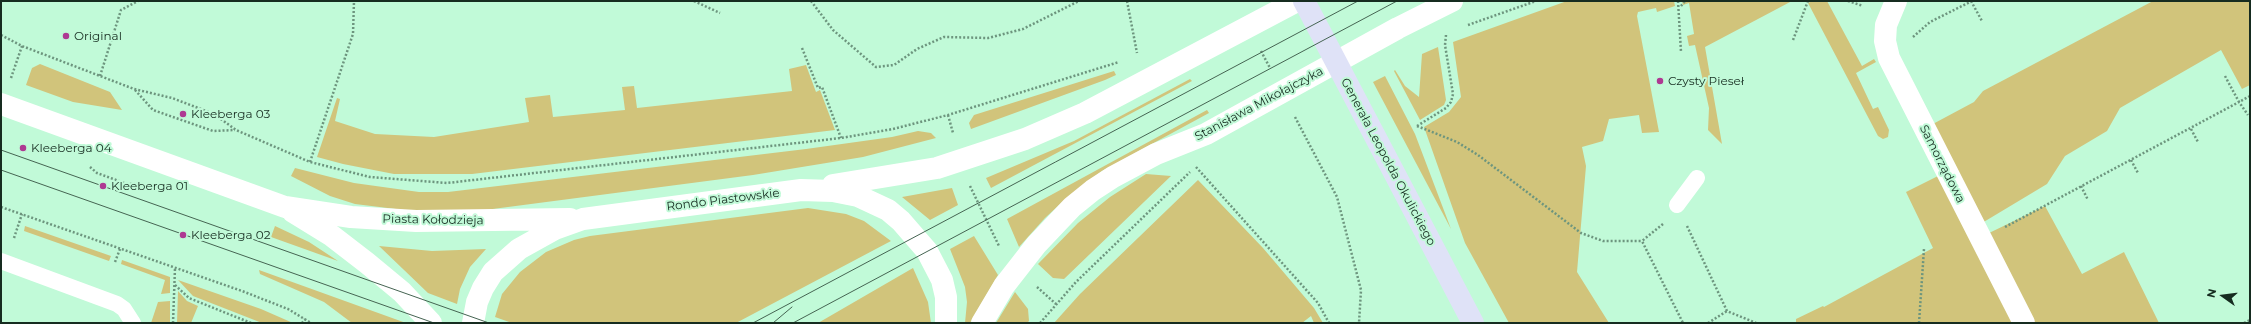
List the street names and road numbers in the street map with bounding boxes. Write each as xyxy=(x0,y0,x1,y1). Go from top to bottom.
street label: Stanisława Mikołajczyka xyxy=(1192,64,1326,144)
street label: Generała Leopolda Okulickiego xyxy=(1338,76,1438,248)
street label: Samorządowa xyxy=(1916,123,1968,205)
street label: Rondo Piastowskie xyxy=(666,186,780,214)
street label: Piasta Kołodzieja xyxy=(382,212,484,228)

